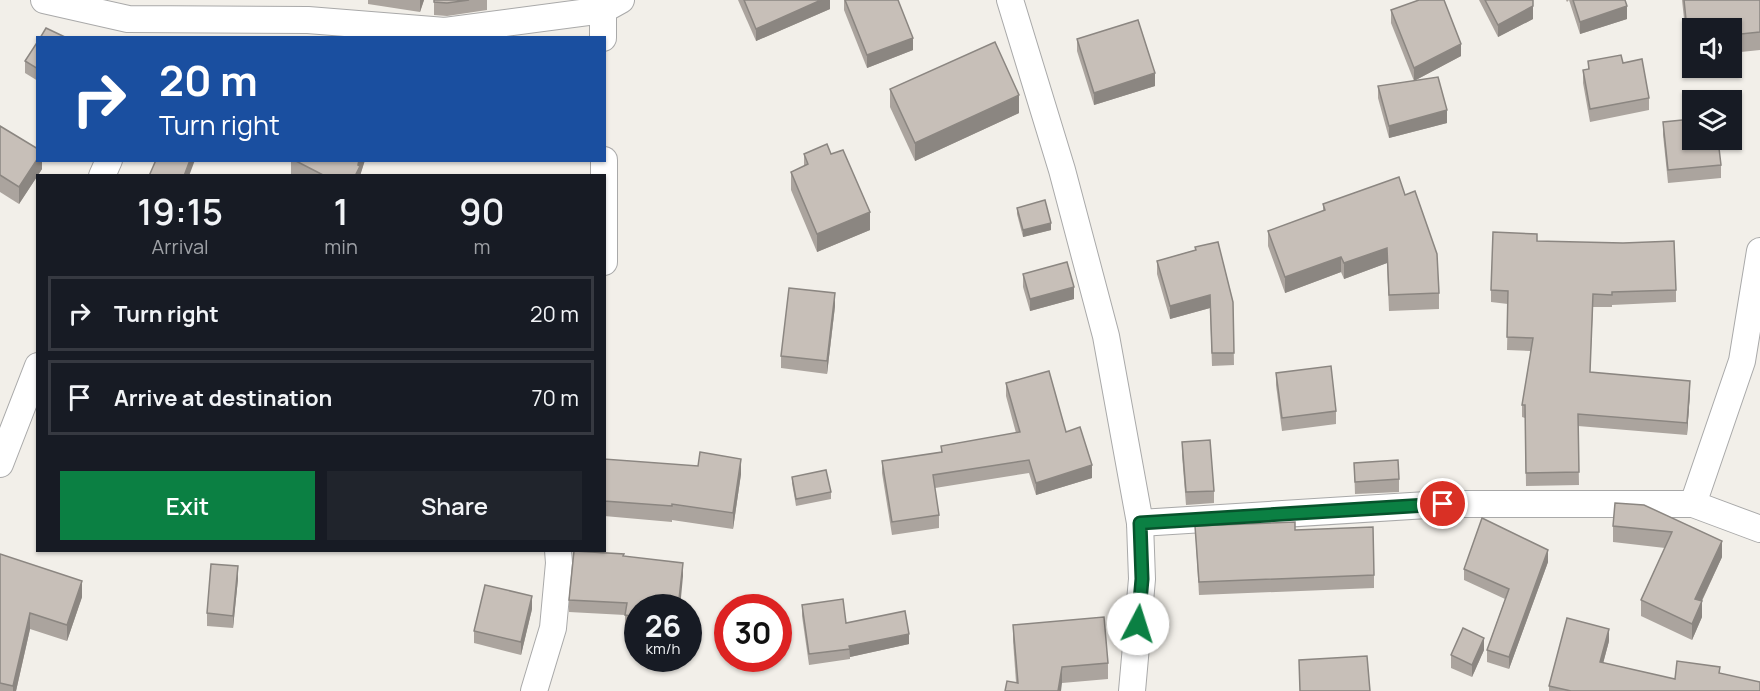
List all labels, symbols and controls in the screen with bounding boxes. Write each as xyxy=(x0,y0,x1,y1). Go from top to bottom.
map controls xyxy=(1682,18,1742,150)
button: sound xyxy=(1682,18,1742,78)
text: 20 m xyxy=(159,51,258,109)
icon: right xyxy=(60,60,138,138)
button: layers xyxy=(1682,90,1742,150)
text: Turn right xyxy=(159,106,280,143)
text: 19:15 xyxy=(137,187,223,236)
text: 1 xyxy=(333,187,349,236)
text: 90 xyxy=(459,187,505,236)
text: Arrival xyxy=(152,233,209,260)
text: min xyxy=(324,233,358,260)
text: m xyxy=(473,233,490,260)
icon: right xyxy=(63,297,96,330)
text: Turn right xyxy=(114,299,219,329)
text: 20 m xyxy=(530,299,579,329)
icon: arrive xyxy=(63,381,96,414)
text: Arrive at destination xyxy=(114,383,332,413)
text: 70 m xyxy=(531,383,579,413)
button: Exit xyxy=(60,471,315,540)
button: Share xyxy=(327,471,582,540)
pin xyxy=(1417,478,1468,529)
icon: arrive xyxy=(1426,487,1459,520)
position arrow xyxy=(1106,592,1170,656)
speed limit sign: 30 xyxy=(714,594,792,672)
text: 26 xyxy=(645,605,681,646)
text: km/h xyxy=(646,638,680,659)

